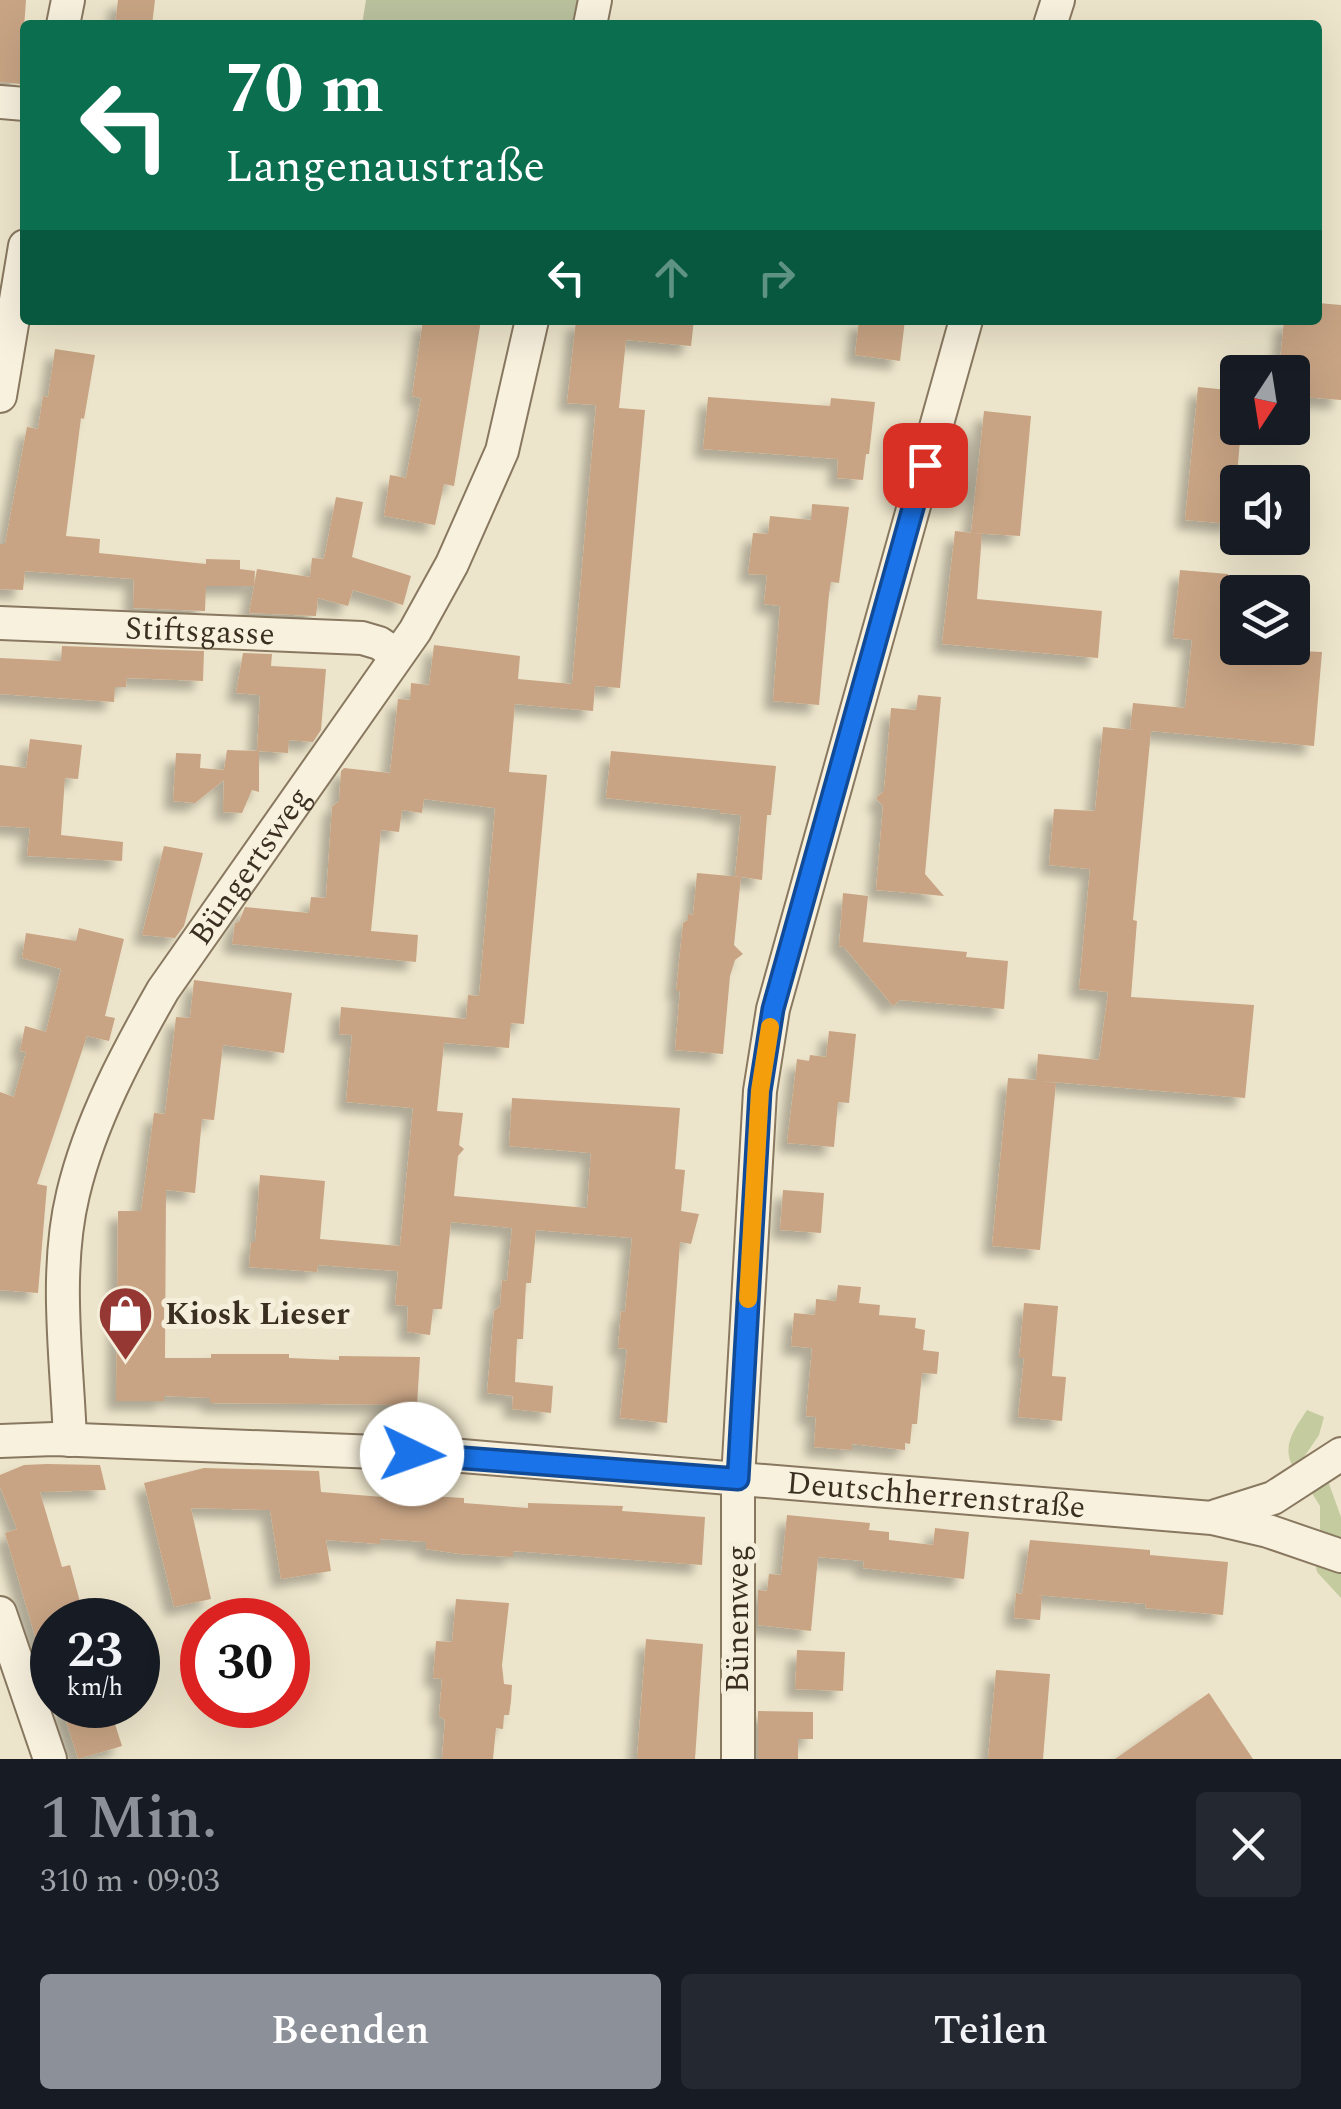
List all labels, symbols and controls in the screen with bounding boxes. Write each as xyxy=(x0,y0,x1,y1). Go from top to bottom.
text: 70 m xyxy=(225,37,384,143)
icon: left xyxy=(60,60,190,190)
text: Langenaustraße xyxy=(225,133,545,202)
icon: left xyxy=(539,250,594,305)
icon: ahead xyxy=(644,250,699,305)
icon: right xyxy=(749,250,804,305)
north arrow xyxy=(1220,355,1310,445)
map controls xyxy=(1220,355,1310,665)
pin xyxy=(883,423,968,508)
icon: arrive xyxy=(898,438,953,493)
button: sound xyxy=(1220,465,1310,555)
button: layers xyxy=(1220,575,1310,665)
street label: Stiftsgasse xyxy=(124,604,276,659)
street label: Büngertsweg xyxy=(177,776,323,956)
shop icon: Kiosk Lieser xyxy=(96,1284,156,1363)
place label: Kiosk Lieser xyxy=(165,1290,350,1339)
position arrow xyxy=(360,1402,464,1506)
street label: Deutschherrenstraße xyxy=(785,1458,1087,1532)
street label: Bünenweg xyxy=(714,1545,763,1693)
speed limit sign: 30 xyxy=(180,1598,310,1728)
text: 23 xyxy=(67,1613,123,1689)
text: km/h xyxy=(67,1669,123,1707)
text: 1 Min. xyxy=(40,1773,217,1865)
button: close xyxy=(1196,1792,1301,1897)
text: 310 m · 09:03 xyxy=(40,1857,220,1906)
button: Beenden xyxy=(40,1974,661,2089)
button: Teilen xyxy=(681,1974,1301,2089)

